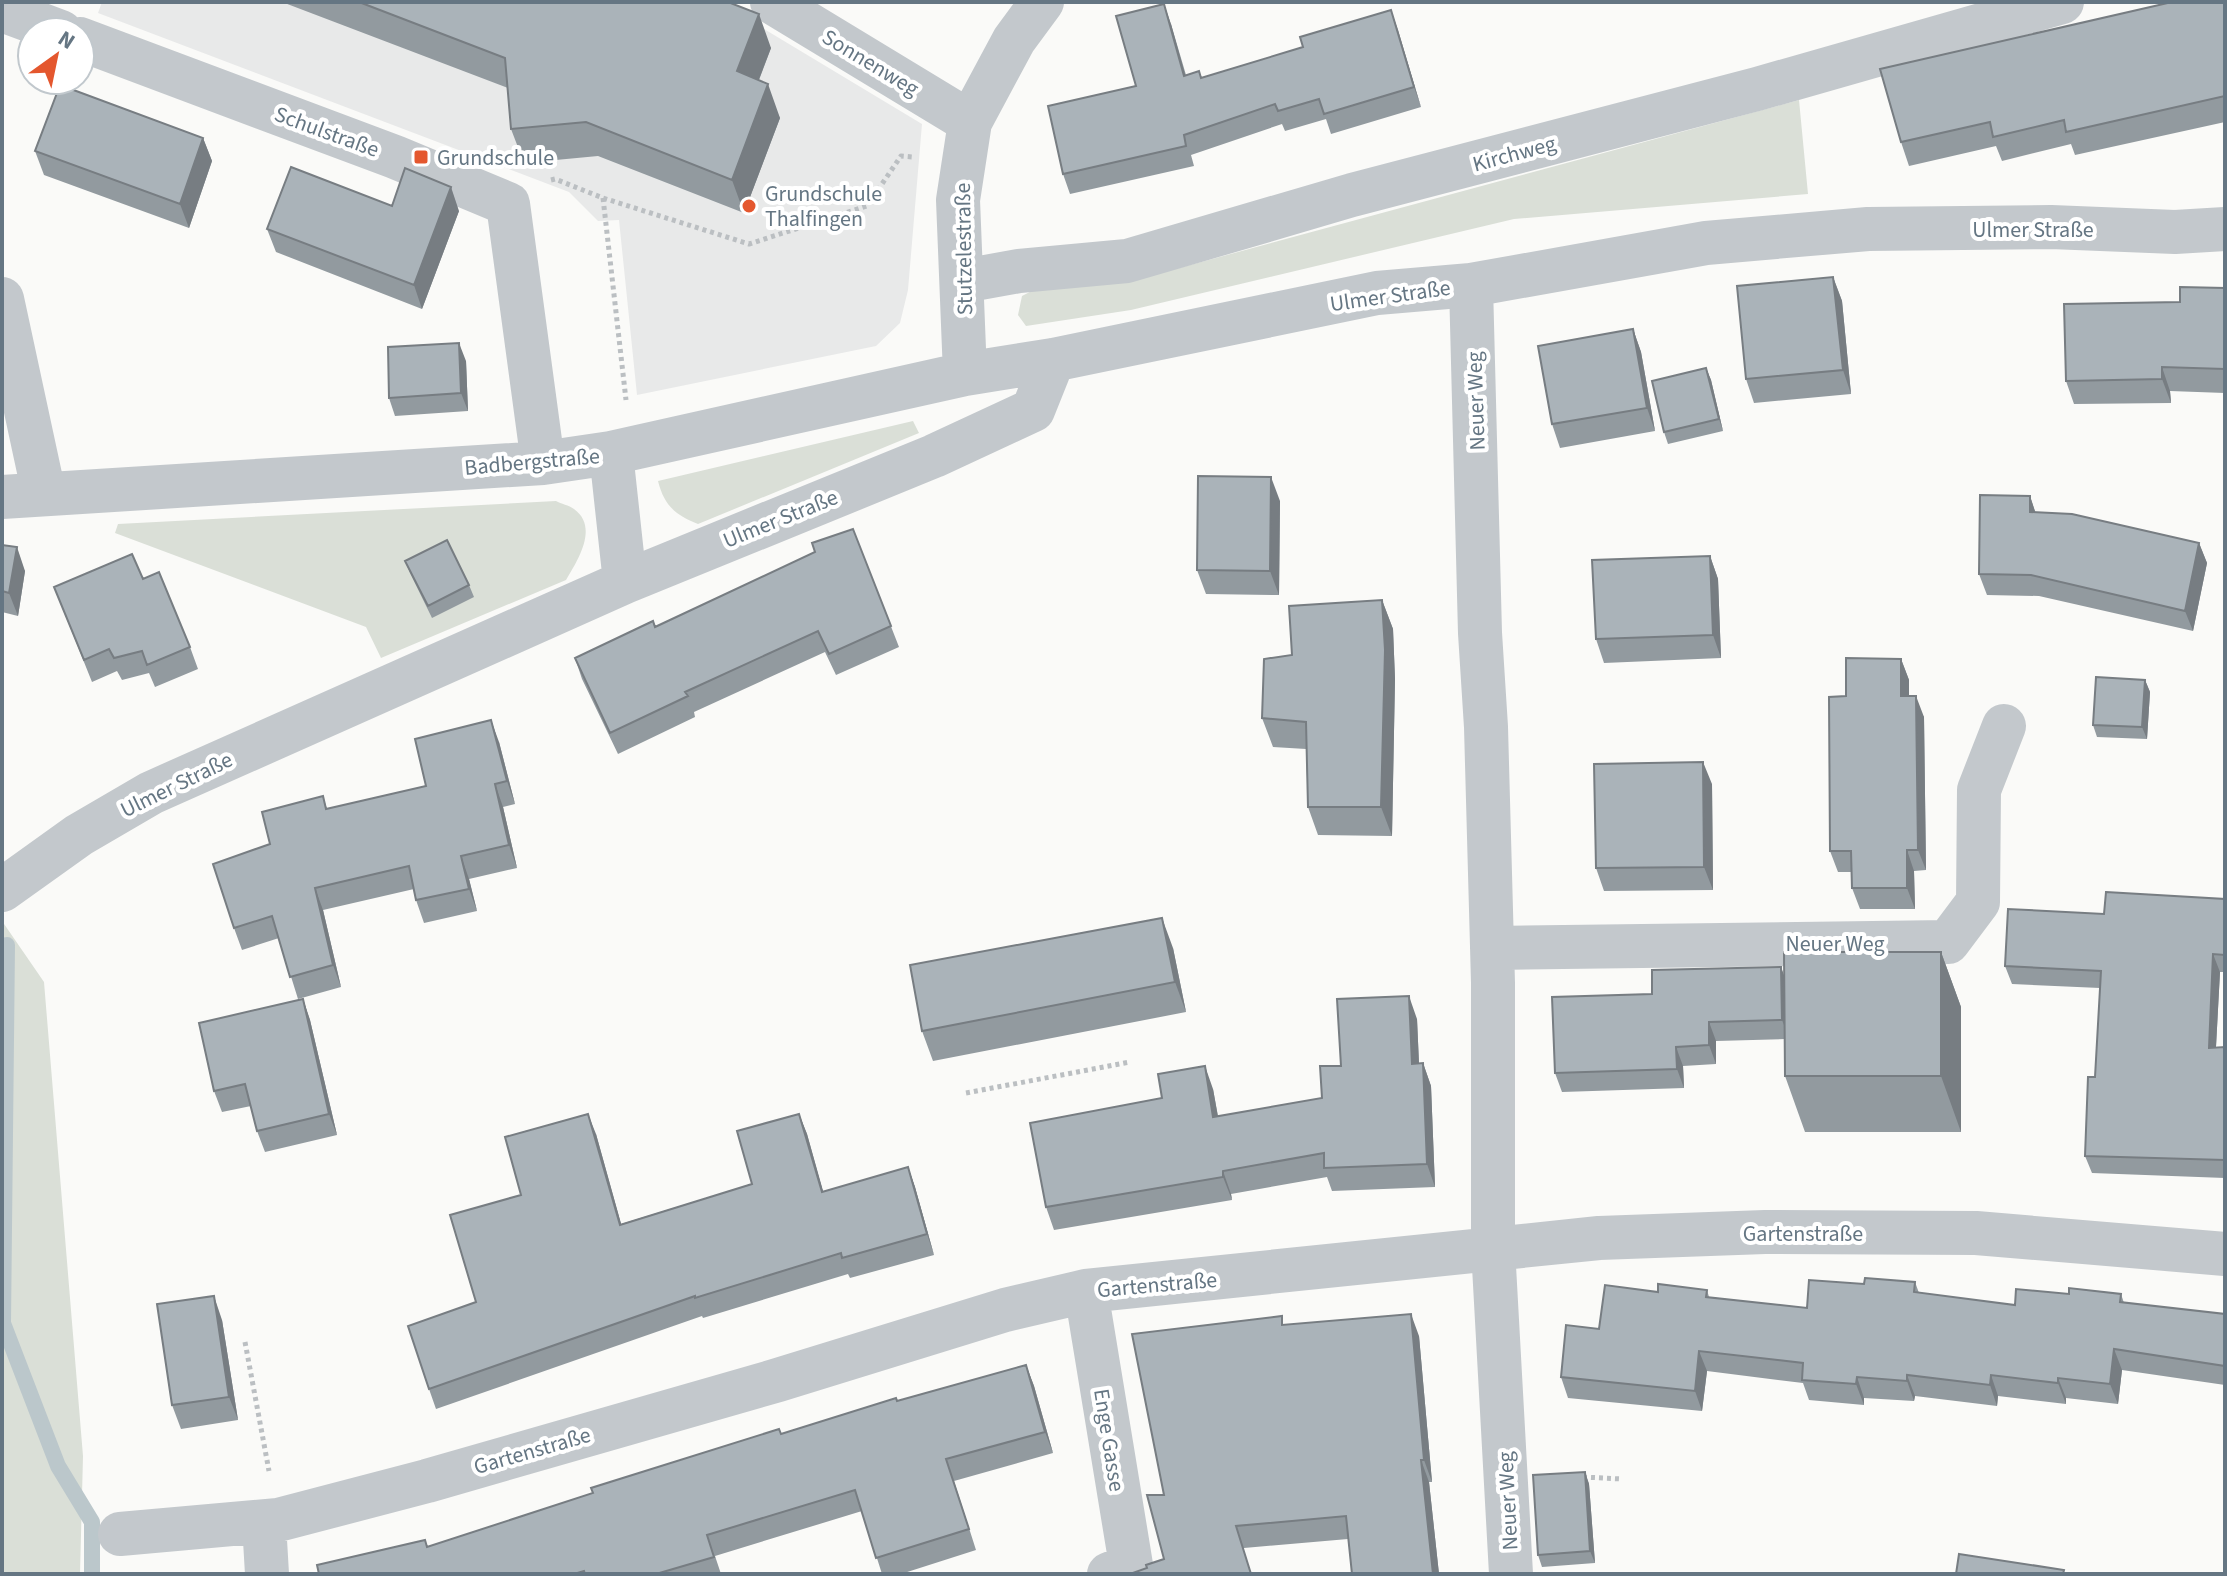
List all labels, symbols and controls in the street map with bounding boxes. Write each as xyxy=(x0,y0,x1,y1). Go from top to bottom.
north arrow xyxy=(16,16,96,96)
street label: Sonnenweg xyxy=(816,21,925,104)
text: N xyxy=(51,23,81,57)
street label: Schulstraße xyxy=(270,98,384,166)
street label: Kirchweg xyxy=(1469,127,1559,180)
place label: Grundschule xyxy=(437,142,554,174)
marker: Grundschule xyxy=(412,148,430,166)
place label: Grundschule Thalfingen xyxy=(765,178,882,235)
street label: Stutzelestraße xyxy=(947,182,981,316)
marker: Grundschule Thalfingen xyxy=(740,197,758,215)
street label: Ulmer Straße xyxy=(1972,214,2094,246)
street label: Ulmer Straße xyxy=(1328,272,1453,320)
street label: Neuer Weg xyxy=(1458,351,1494,451)
street label: Badbergstraße xyxy=(463,440,601,484)
street label: Ulmer Straße xyxy=(718,481,843,557)
street label: Ulmer Straße xyxy=(115,744,238,826)
street label: Neuer Weg xyxy=(1785,928,1885,960)
street label: Gartenstraße xyxy=(1743,1218,1863,1250)
street label: Gartenstraße xyxy=(1096,1264,1219,1306)
street label: Enge Gasse xyxy=(1085,1386,1133,1494)
street label: Gartenstraße xyxy=(470,1419,595,1483)
street label: Neuer Weg xyxy=(1489,1451,1527,1551)

